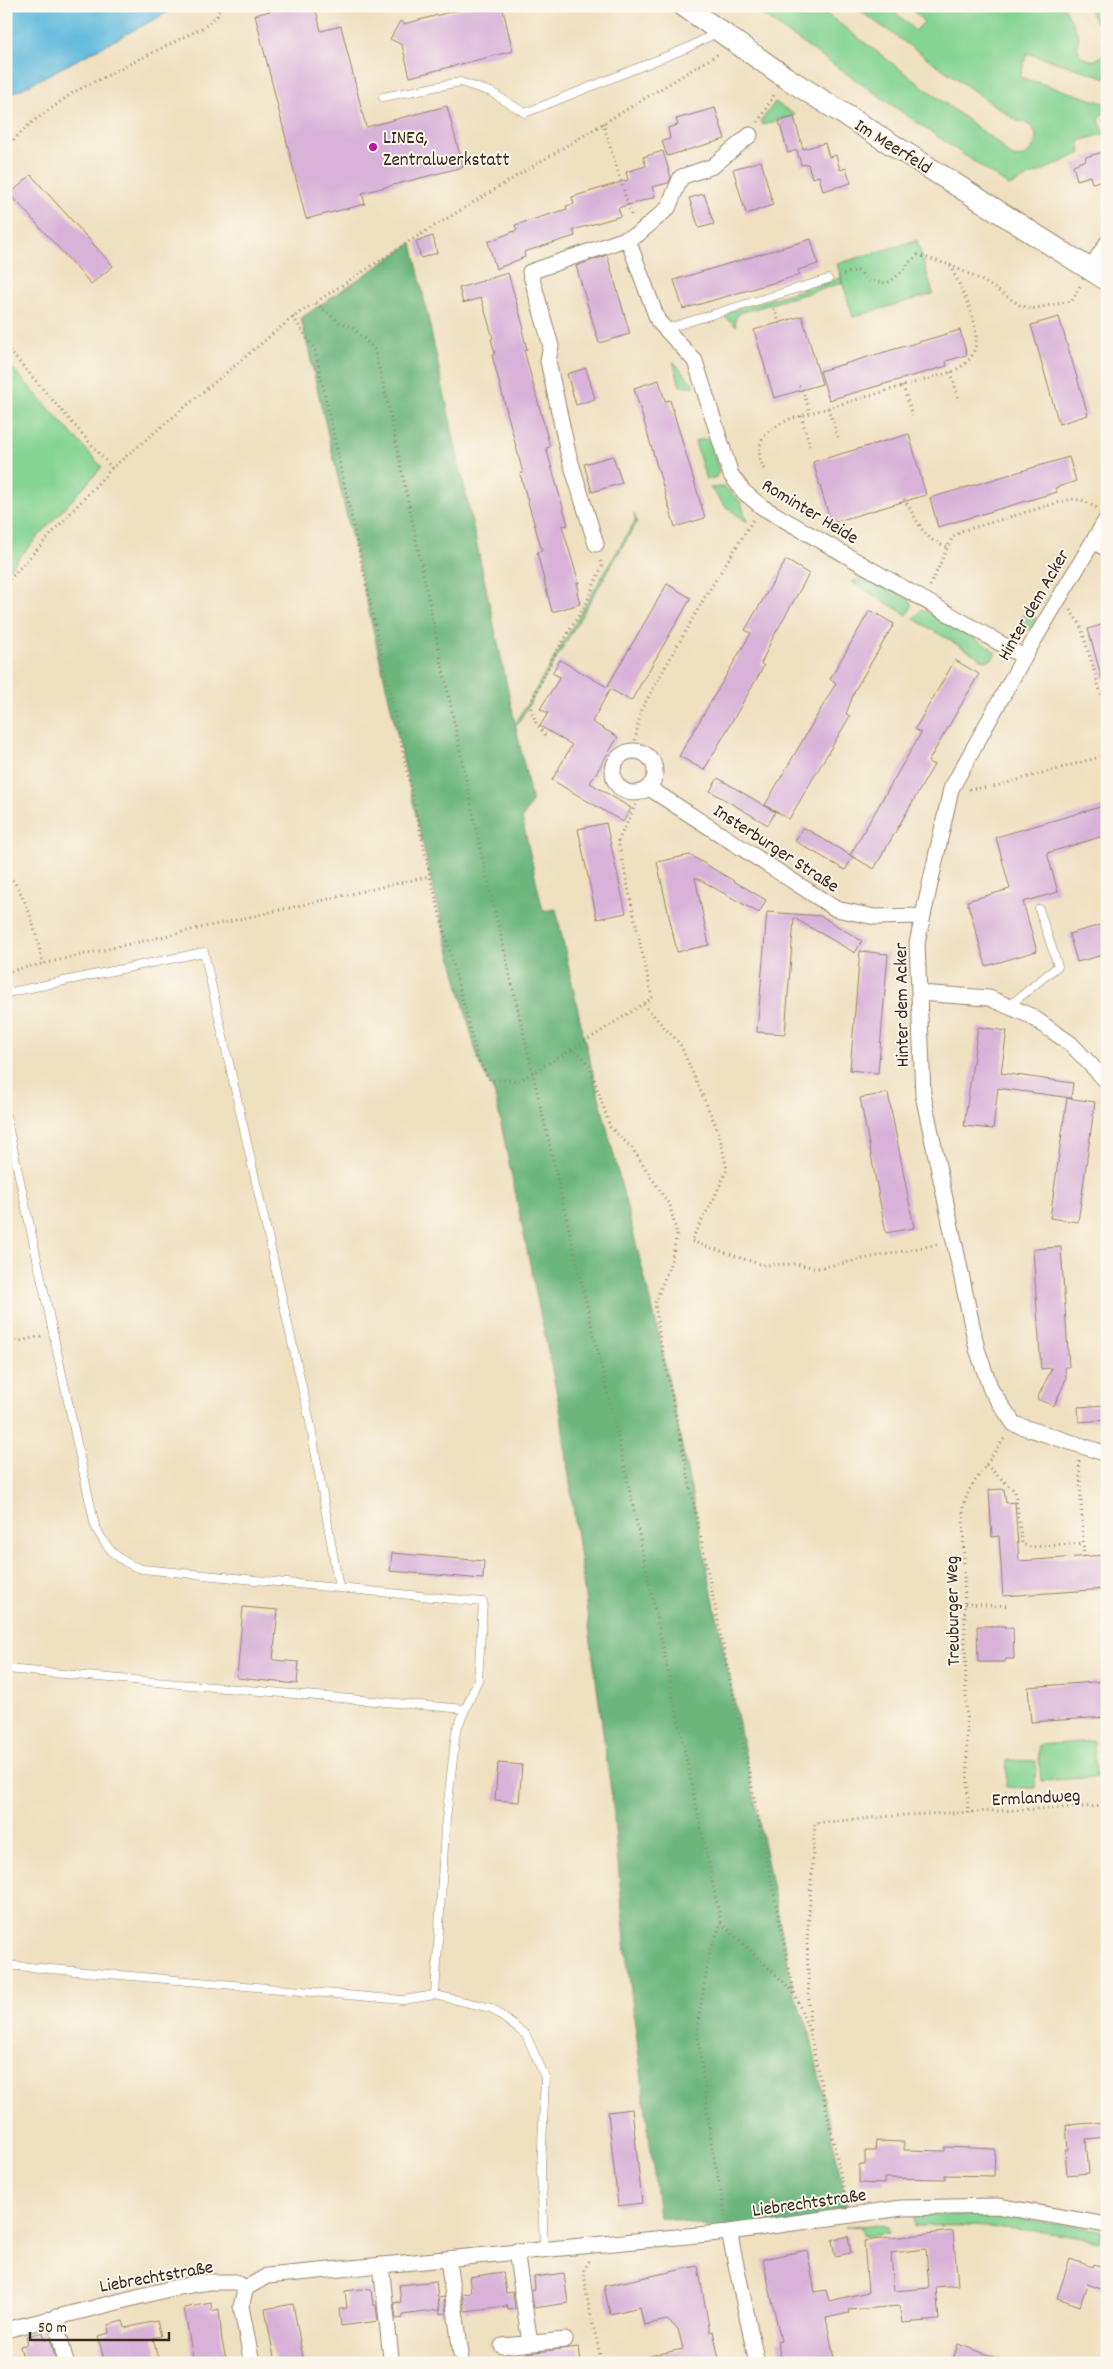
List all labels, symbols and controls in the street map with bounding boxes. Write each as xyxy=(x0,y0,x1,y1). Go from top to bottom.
street label: Im Meerfeld xyxy=(848,114,936,182)
place label: LINEG, Zentralwerkstatt xyxy=(383,126,509,175)
marker: LINEG, Zentralwerkstatt xyxy=(367,141,379,153)
street label: Rominter Heide xyxy=(756,473,863,553)
street label: Hinter dem Acker xyxy=(992,545,1078,666)
street label: Insterburger Straße xyxy=(707,799,843,901)
street label: Hinter dem Acker xyxy=(889,942,918,1067)
street label: Treuburger Weg xyxy=(940,1556,969,1666)
street label: Ermlandweg xyxy=(991,1784,1081,1815)
street label: Liebrechtstraße xyxy=(751,2183,868,2226)
street label: Liebrechtstraße xyxy=(98,2255,216,2302)
scale bar xyxy=(30,2309,169,2341)
text: 50 m xyxy=(38,2318,67,2340)

